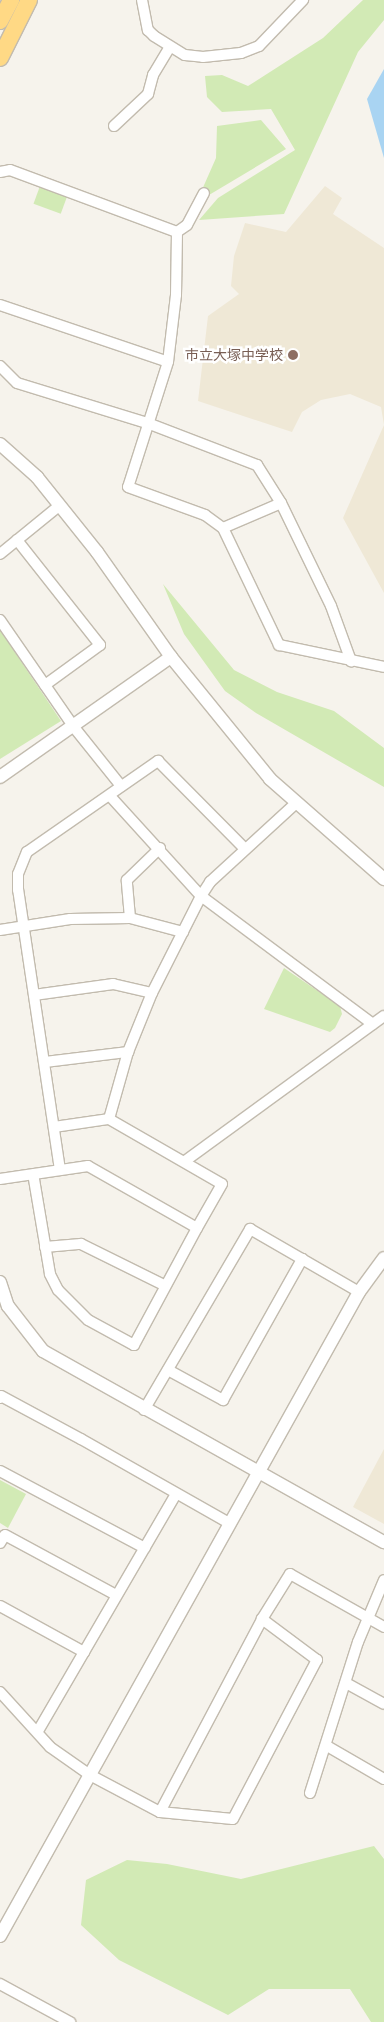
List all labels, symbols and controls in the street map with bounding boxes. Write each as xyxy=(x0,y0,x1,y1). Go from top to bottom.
place label: 市立大塚中学校 xyxy=(185,347,283,363)
marker: 市立大塚中学校 xyxy=(287,349,299,361)

